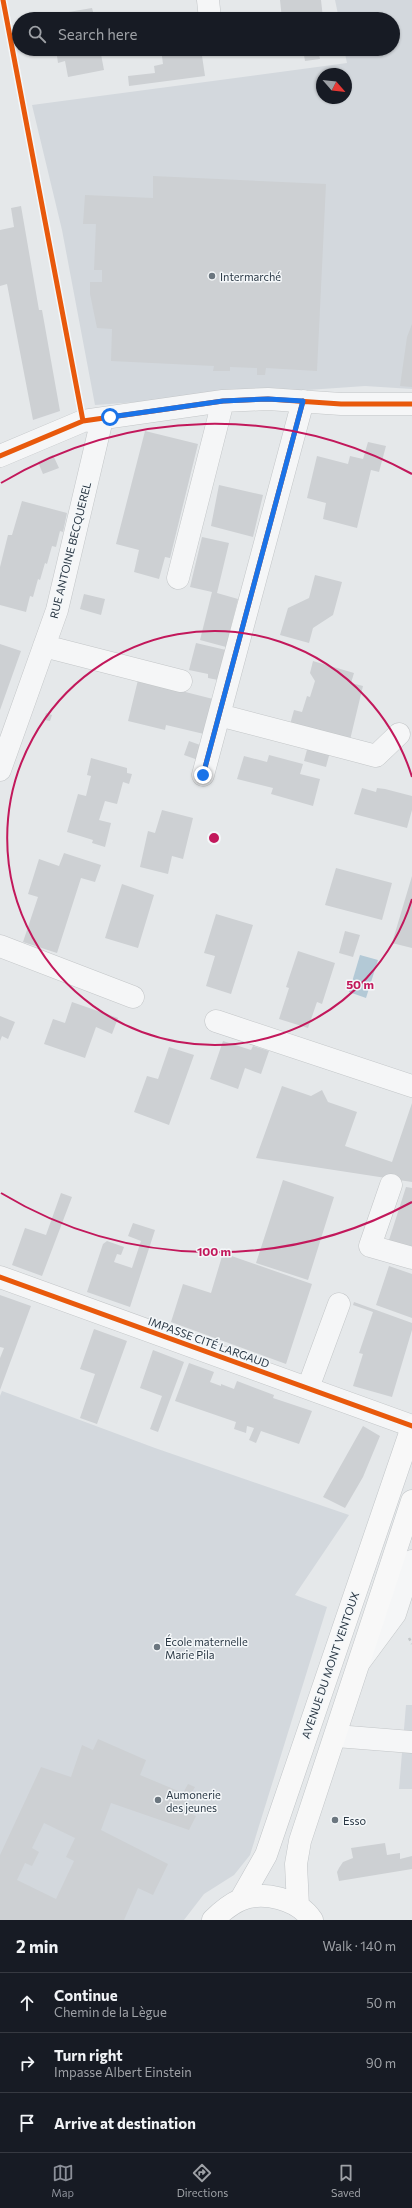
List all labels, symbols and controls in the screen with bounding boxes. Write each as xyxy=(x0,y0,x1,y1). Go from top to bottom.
search box xyxy=(12,12,400,56)
icon: search xyxy=(26,23,48,45)
text: Search here xyxy=(58,25,137,43)
north arrow xyxy=(316,68,352,104)
place label: Intermarché xyxy=(220,270,281,283)
marker: Intermarché xyxy=(207,271,217,281)
route start xyxy=(101,408,119,426)
street label: RUE ANTOINE BECQUEREL xyxy=(47,480,93,620)
route end xyxy=(194,766,212,784)
centre of rings xyxy=(207,831,221,845)
text: 50 m xyxy=(346,977,374,991)
text: 100 m xyxy=(197,1244,231,1258)
street label: IMPASSE CITÉ LARGAUD xyxy=(147,1313,272,1370)
street label: AVENUE DU MONT VENTOUX xyxy=(299,1589,361,1740)
place label: École maternelle Marie Pila xyxy=(165,1634,248,1661)
marker: École maternelle Marie Pila xyxy=(152,1642,162,1652)
place label: Aumonerie des jeunes xyxy=(166,1788,221,1814)
marker: Aumonerie des jeunes xyxy=(153,1795,163,1805)
place label: Esso xyxy=(343,1814,366,1827)
marker: Esso xyxy=(330,1815,340,1825)
text: 2 min xyxy=(16,1936,58,1957)
text: Walk · 140 m xyxy=(323,1938,396,1954)
text: Continue xyxy=(54,1986,118,2004)
icon: ahead xyxy=(16,1992,38,2014)
text: 50 m xyxy=(366,1995,396,2011)
text: Chemin de la Lègue xyxy=(54,2004,167,2020)
text: Turn right xyxy=(54,2046,123,2064)
icon: right xyxy=(16,2052,38,2074)
text: 90 m xyxy=(366,2055,396,2071)
text: Impasse Albert Einstein xyxy=(54,2064,192,2080)
icon: arrive xyxy=(16,2112,38,2134)
text: Arrive at destination xyxy=(54,2114,196,2132)
tab: Map xyxy=(51,2162,74,2199)
tab: Directions xyxy=(177,2162,228,2199)
tab: Saved xyxy=(331,2162,361,2199)

